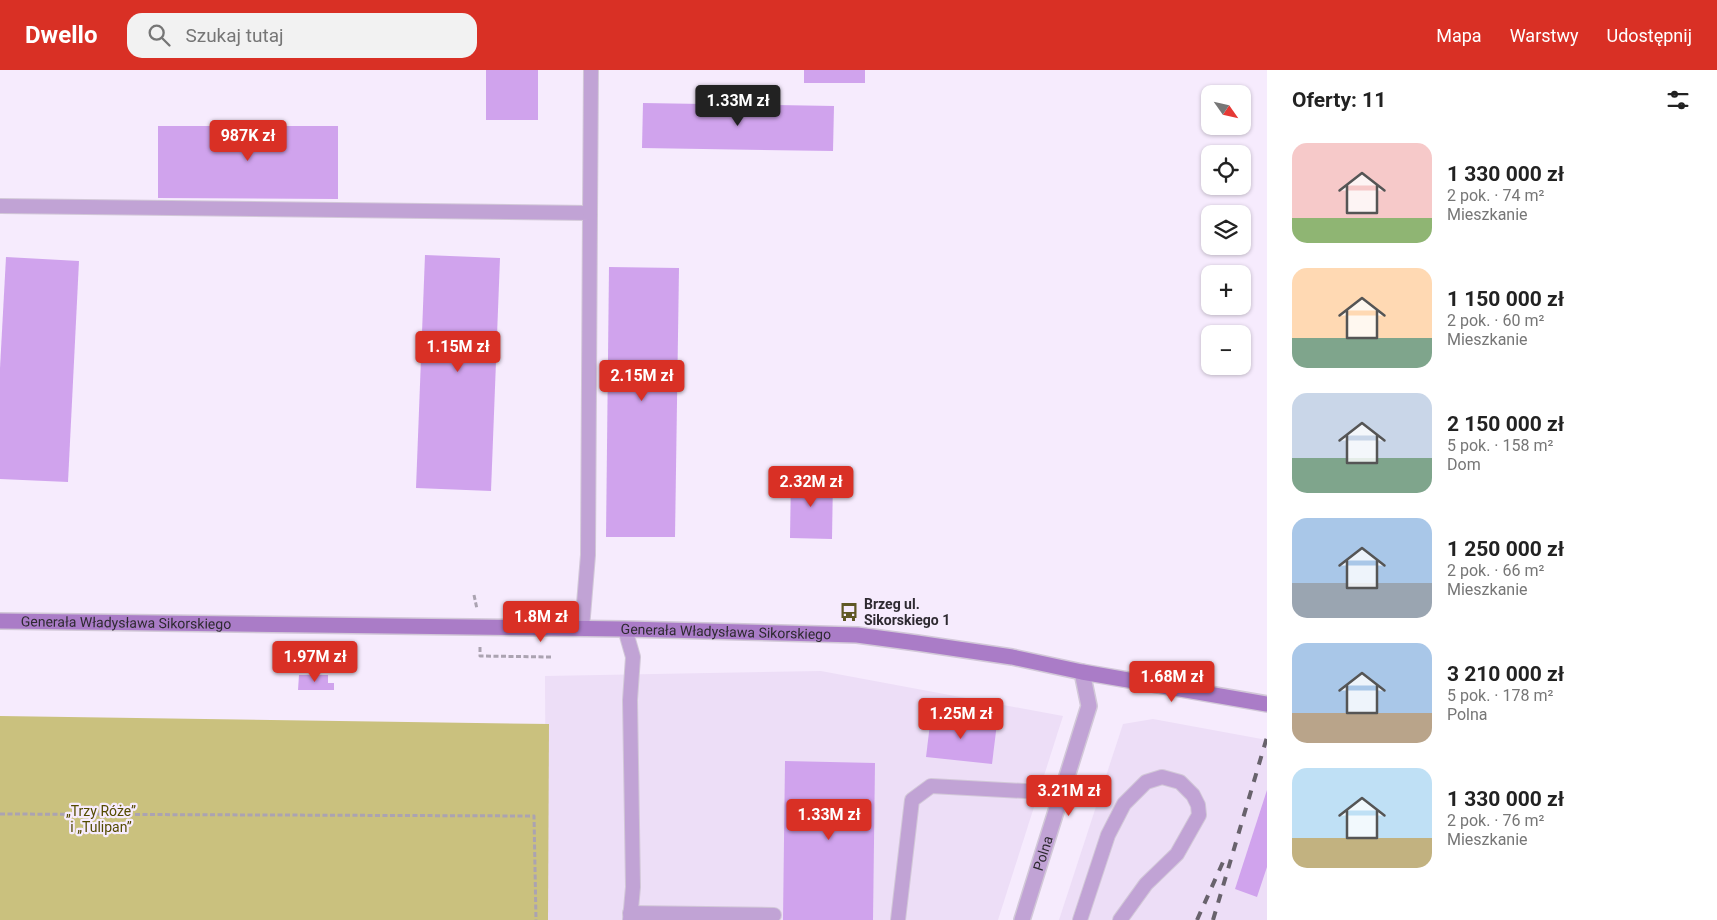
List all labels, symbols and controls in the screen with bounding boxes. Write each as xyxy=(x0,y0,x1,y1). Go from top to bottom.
search box xyxy=(127,13,477,58)
text: Dwello xyxy=(25,21,97,49)
icon: search xyxy=(145,21,173,49)
text: Szukaj tutaj xyxy=(185,24,284,47)
text: Mapa xyxy=(1436,25,1482,46)
text: Warstwy xyxy=(1510,25,1578,46)
text: Udostępnij xyxy=(1606,25,1692,46)
pin: 1.33M zł xyxy=(686,85,790,127)
north arrow xyxy=(1201,85,1251,135)
map controls xyxy=(1201,85,1251,375)
icon: filters xyxy=(1664,86,1692,114)
text: Oferty: 11 xyxy=(1292,88,1386,112)
text: 1.33M zł xyxy=(706,91,770,110)
pin: 987K zł xyxy=(202,119,294,162)
text: 987K zł xyxy=(221,126,275,145)
button: locate xyxy=(1201,145,1251,195)
text: 1 330 000 zł xyxy=(1447,162,1564,186)
icon: home xyxy=(1332,163,1392,223)
text: 2 pok. · 74 m² xyxy=(1447,186,1544,205)
button: layers xyxy=(1201,205,1251,255)
text: Mieszkanie xyxy=(1447,205,1528,224)
button: + xyxy=(1201,265,1251,315)
text: 1 150 000 zł xyxy=(1447,287,1564,311)
icon: home xyxy=(1332,288,1392,348)
text: 2 pok. · 60 m² xyxy=(1447,311,1544,330)
button: − xyxy=(1201,325,1251,375)
pin: 1.15M zł xyxy=(406,330,510,373)
text: Mieszkanie xyxy=(1447,330,1528,349)
text: 1.15M zł xyxy=(426,337,490,356)
pin: 2.15M zł xyxy=(590,360,694,402)
text: 2.15M zł xyxy=(610,366,674,385)
text: 2 150 000 zł xyxy=(1447,412,1564,436)
icon: home xyxy=(1332,413,1392,473)
text: 5 pok. · 158 m² xyxy=(1447,436,1553,455)
text: Dom xyxy=(1447,455,1481,474)
pin: 2.32M zł xyxy=(759,466,863,508)
text: 2.32M zł xyxy=(779,472,843,491)
text: 1 250 000 zł xyxy=(1447,537,1564,561)
icon: home xyxy=(1332,538,1392,598)
text: 2 pok. · 66 m² xyxy=(1447,561,1544,580)
text: Mieszkanie xyxy=(1447,580,1528,599)
place label: Brzeg ul. Sikorskiego 1 xyxy=(864,596,950,628)
pin: 1.8M zł xyxy=(495,600,587,643)
bus stop icon: Brzeg ul. Sikorskiego 1 xyxy=(838,601,860,623)
text: 1.8M zł xyxy=(514,607,568,626)
street label: Generała Władysława Sikorskiego xyxy=(21,613,231,632)
street label: Generała Władysława Sikorskiego xyxy=(621,621,831,642)
pin: 1.97M zł xyxy=(263,640,367,683)
text: 1.97M zł xyxy=(283,647,347,666)
pin: 1.68M zł xyxy=(1120,660,1224,703)
text: 3 210 000 zł xyxy=(1447,662,1564,686)
icon: home xyxy=(1332,663,1392,723)
text: 1.68M zł xyxy=(1140,667,1204,686)
text: 5 pok. · 178 m² xyxy=(1447,686,1553,705)
pin: 1.25M zł xyxy=(909,698,1013,740)
text: 1.25M zł xyxy=(929,704,993,723)
text: Polna xyxy=(1447,705,1488,724)
pin: 3.21M zł xyxy=(1017,774,1121,817)
text: 3.21M zł xyxy=(1037,781,1101,800)
text: 1 330 000 zł xyxy=(1447,787,1564,811)
icon: home xyxy=(1332,788,1392,848)
pin: 1.33M zł xyxy=(777,798,881,841)
park label: „Trzy Róże” i „Tulipan” xyxy=(66,803,136,835)
text: 1.33M zł xyxy=(797,805,861,824)
text: 2 pok. · 76 m² xyxy=(1447,811,1544,830)
text: Mieszkanie xyxy=(1447,830,1528,849)
street label: Polna xyxy=(1030,834,1056,873)

